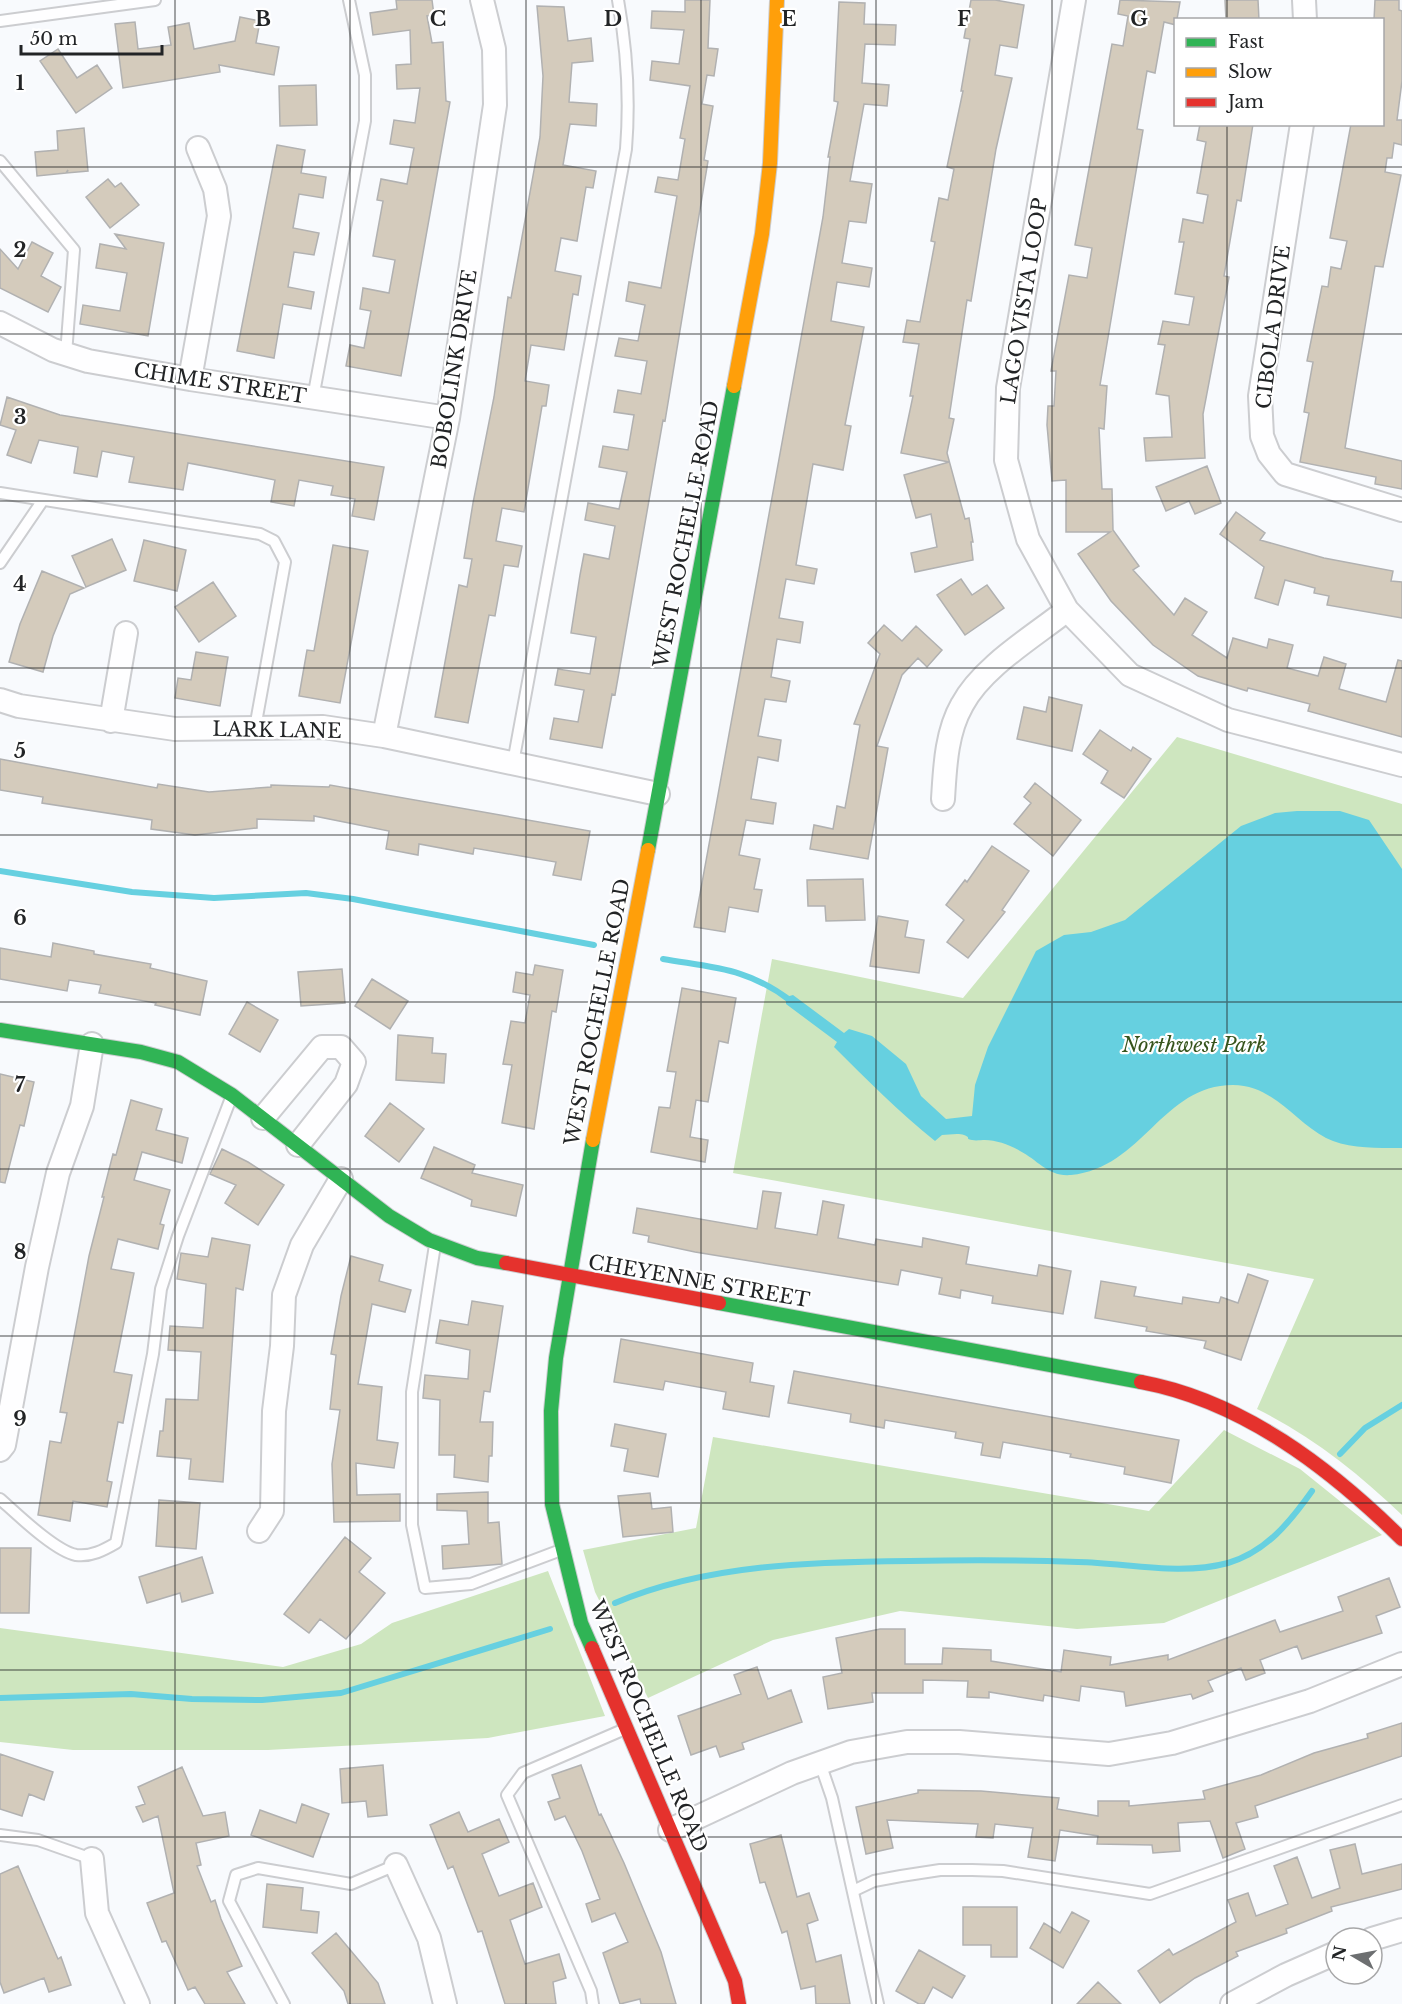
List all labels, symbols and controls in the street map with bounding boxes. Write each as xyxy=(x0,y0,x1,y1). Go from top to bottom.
text: B xyxy=(255,7,271,31)
text: C xyxy=(430,7,446,31)
text: D xyxy=(604,7,622,31)
text: E xyxy=(781,7,797,31)
text: F xyxy=(957,7,971,31)
text: G xyxy=(1130,7,1148,31)
scale bar xyxy=(21,18,162,56)
legend xyxy=(1174,18,1384,126)
text: 50 m xyxy=(30,28,78,50)
text: Fast xyxy=(1228,31,1265,53)
text: Slow xyxy=(1228,61,1273,83)
text: 1 xyxy=(16,71,25,95)
text: Jam xyxy=(1226,91,1264,113)
street label: LAGO VISTA LOOP xyxy=(996,196,1052,406)
text: 2 xyxy=(13,238,27,262)
street label: CIBOLA DRIVE xyxy=(1251,244,1295,410)
street label: BOBOLINK DRIVE xyxy=(426,268,482,470)
street label: CHIME STREET xyxy=(132,357,308,409)
street label: WEST ROCHELLE ROAD xyxy=(648,398,724,671)
text: 3 xyxy=(14,405,26,429)
text: 4 xyxy=(13,572,27,596)
street label: LARK LANE xyxy=(212,717,342,743)
text: 5 xyxy=(14,739,26,763)
street label: WEST ROCHELLE ROAD xyxy=(559,876,635,1149)
text: 6 xyxy=(13,906,27,930)
park label: Northwest Park xyxy=(1121,1033,1266,1057)
text: 7 xyxy=(15,1073,26,1097)
text: 8 xyxy=(14,1240,26,1264)
street label: CHEYENNE STREET xyxy=(586,1250,812,1312)
text: 9 xyxy=(13,1407,27,1431)
street label: WEST ROCHELLE ROAD xyxy=(585,1595,713,1856)
north arrow xyxy=(1324,1926,1384,1986)
text: N xyxy=(1328,1944,1350,1963)

